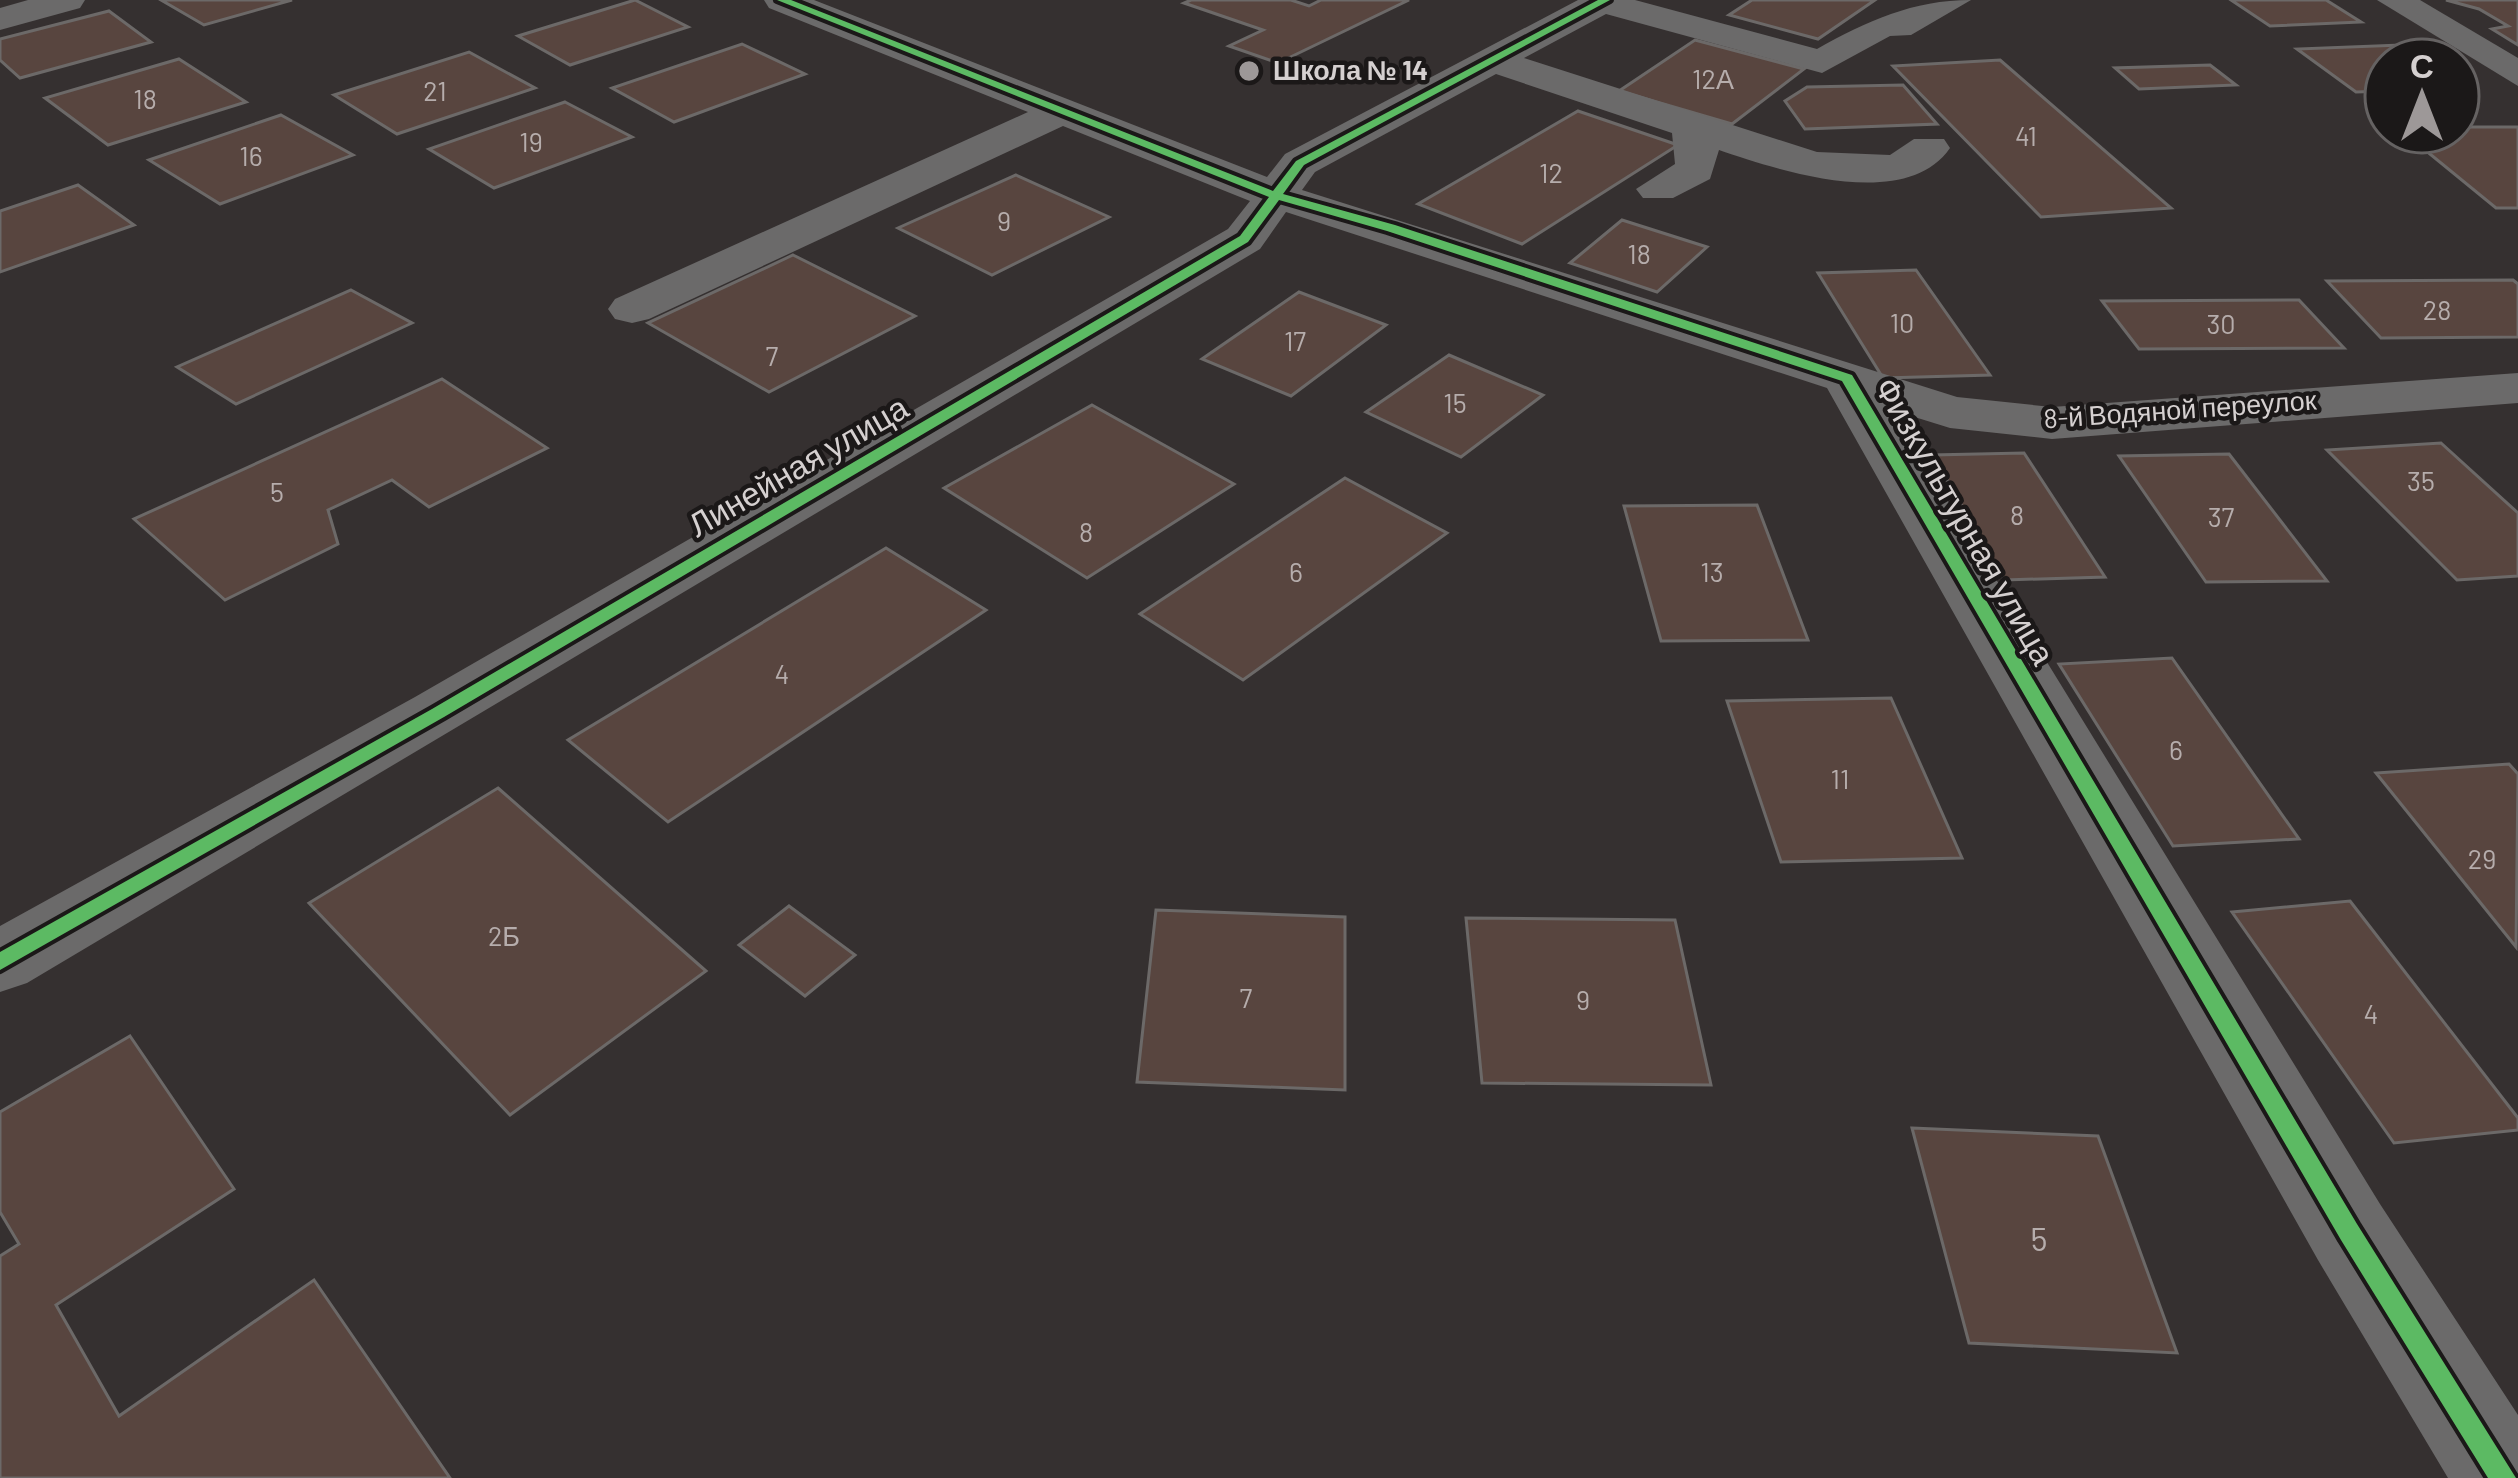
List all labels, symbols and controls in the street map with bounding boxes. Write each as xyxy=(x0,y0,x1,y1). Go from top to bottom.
north arrow xyxy=(2362,36,2482,156)
text: С xyxy=(2410,45,2434,85)
place label: Школа № 14 xyxy=(1273,53,1428,85)
marker: Школа № 14 xyxy=(1236,58,1262,84)
house number: 12А xyxy=(1692,62,1734,94)
house number: 21 xyxy=(423,74,447,106)
house number: 18 xyxy=(133,82,157,114)
house number: 41 xyxy=(2015,119,2037,151)
house number: 19 xyxy=(519,125,543,157)
house number: 16 xyxy=(239,139,263,171)
house number: 12 xyxy=(1539,156,1563,188)
house number: 9 xyxy=(997,204,1011,236)
house number: 18 xyxy=(1627,237,1651,269)
house number: 28 xyxy=(2423,293,2451,325)
house number: 10 xyxy=(1890,306,1914,338)
house number: 30 xyxy=(2206,307,2236,339)
house number: 17 xyxy=(1284,324,1306,356)
house number: 7 xyxy=(766,339,779,371)
street label: Физкультурная улица xyxy=(1867,370,2065,672)
street label: 8-й Водяной переулок xyxy=(2042,382,2318,435)
street label: Линейная улица xyxy=(681,386,915,544)
house number: 15 xyxy=(1443,386,1467,418)
house number: 35 xyxy=(2407,464,2435,496)
house number: 5 xyxy=(270,475,284,507)
house number: 8 xyxy=(2010,498,2024,530)
house number: 37 xyxy=(2208,500,2235,532)
house number: 8 xyxy=(1079,515,1093,547)
house number: 6 xyxy=(1289,555,1303,587)
house number: 13 xyxy=(1700,555,1724,587)
house number: 4 xyxy=(775,657,789,689)
house number: 6 xyxy=(2169,733,2183,765)
house number: 11 xyxy=(1831,762,1849,794)
house number: 29 xyxy=(2468,842,2496,874)
house number: 2Б xyxy=(488,919,520,951)
house number: 7 xyxy=(1240,981,1253,1013)
house number: 9 xyxy=(1576,983,1590,1015)
house number: 4 xyxy=(2364,997,2378,1029)
house number: 5 xyxy=(2031,1218,2047,1258)

